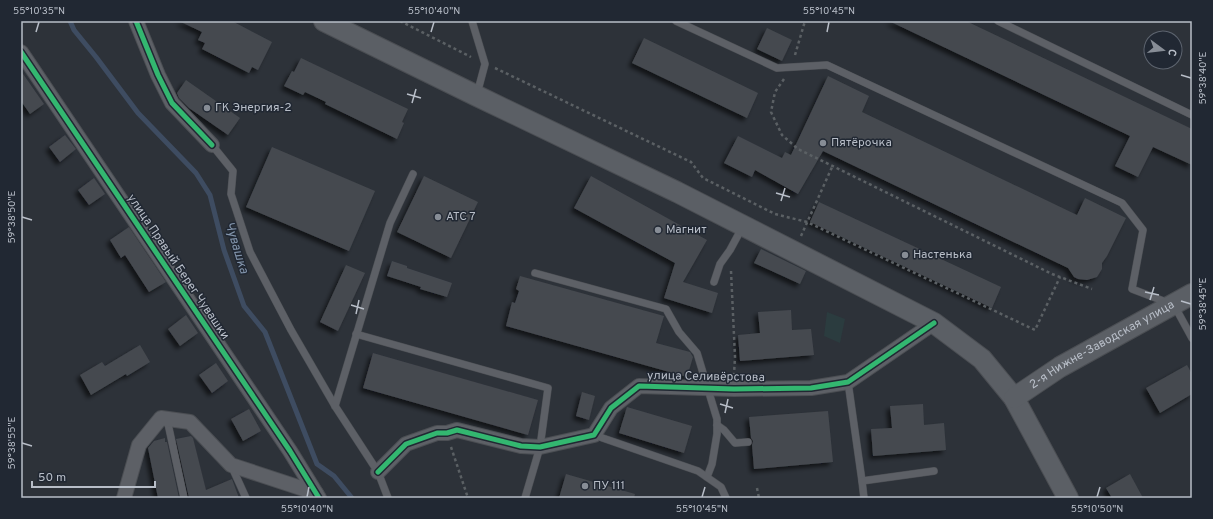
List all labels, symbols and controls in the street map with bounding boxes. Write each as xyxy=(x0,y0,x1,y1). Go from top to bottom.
text: 55°10'35"N xyxy=(13,5,65,18)
text: 55°10'40"N xyxy=(408,5,460,18)
text: 55°10'45"N xyxy=(803,5,855,18)
north arrow xyxy=(1143,30,1183,70)
text: С xyxy=(1164,47,1179,58)
text: 59°38'40"E xyxy=(1197,51,1210,105)
place label: ГК Энергия-2 xyxy=(215,100,292,116)
marker: ГК Энергия-2 xyxy=(202,103,212,113)
place label: Пятёрочка xyxy=(831,135,892,151)
marker: Пятёрочка xyxy=(818,138,828,148)
text: 59°38'50"E xyxy=(6,190,19,244)
street label: улица Правый Берег Чувашки xyxy=(123,191,233,343)
place label: АТС 7 xyxy=(446,209,476,225)
marker: АТС 7 xyxy=(433,212,443,222)
water label: Чувашка xyxy=(221,220,252,276)
place label: Магнит xyxy=(666,222,707,238)
marker: Магнит xyxy=(653,225,663,235)
place label: Настенька xyxy=(913,247,972,263)
marker: Настенька xyxy=(900,250,910,260)
text: 59°38'45"E xyxy=(1197,278,1210,330)
street label: 2-я Нижне-Заводская улица xyxy=(1027,297,1178,393)
street label: улица Селивёрстова xyxy=(647,368,765,386)
text: 59°38'55"E xyxy=(6,417,19,469)
scale bar xyxy=(32,463,155,489)
text: 50 m xyxy=(38,470,66,486)
place label: ПУ 111 xyxy=(593,478,625,494)
marker: ПУ 111 xyxy=(580,481,590,491)
text: 55°10'40"N xyxy=(281,503,333,516)
text: 55°10'45"N xyxy=(676,503,728,516)
text: 55°10'50"N xyxy=(1071,503,1123,516)

